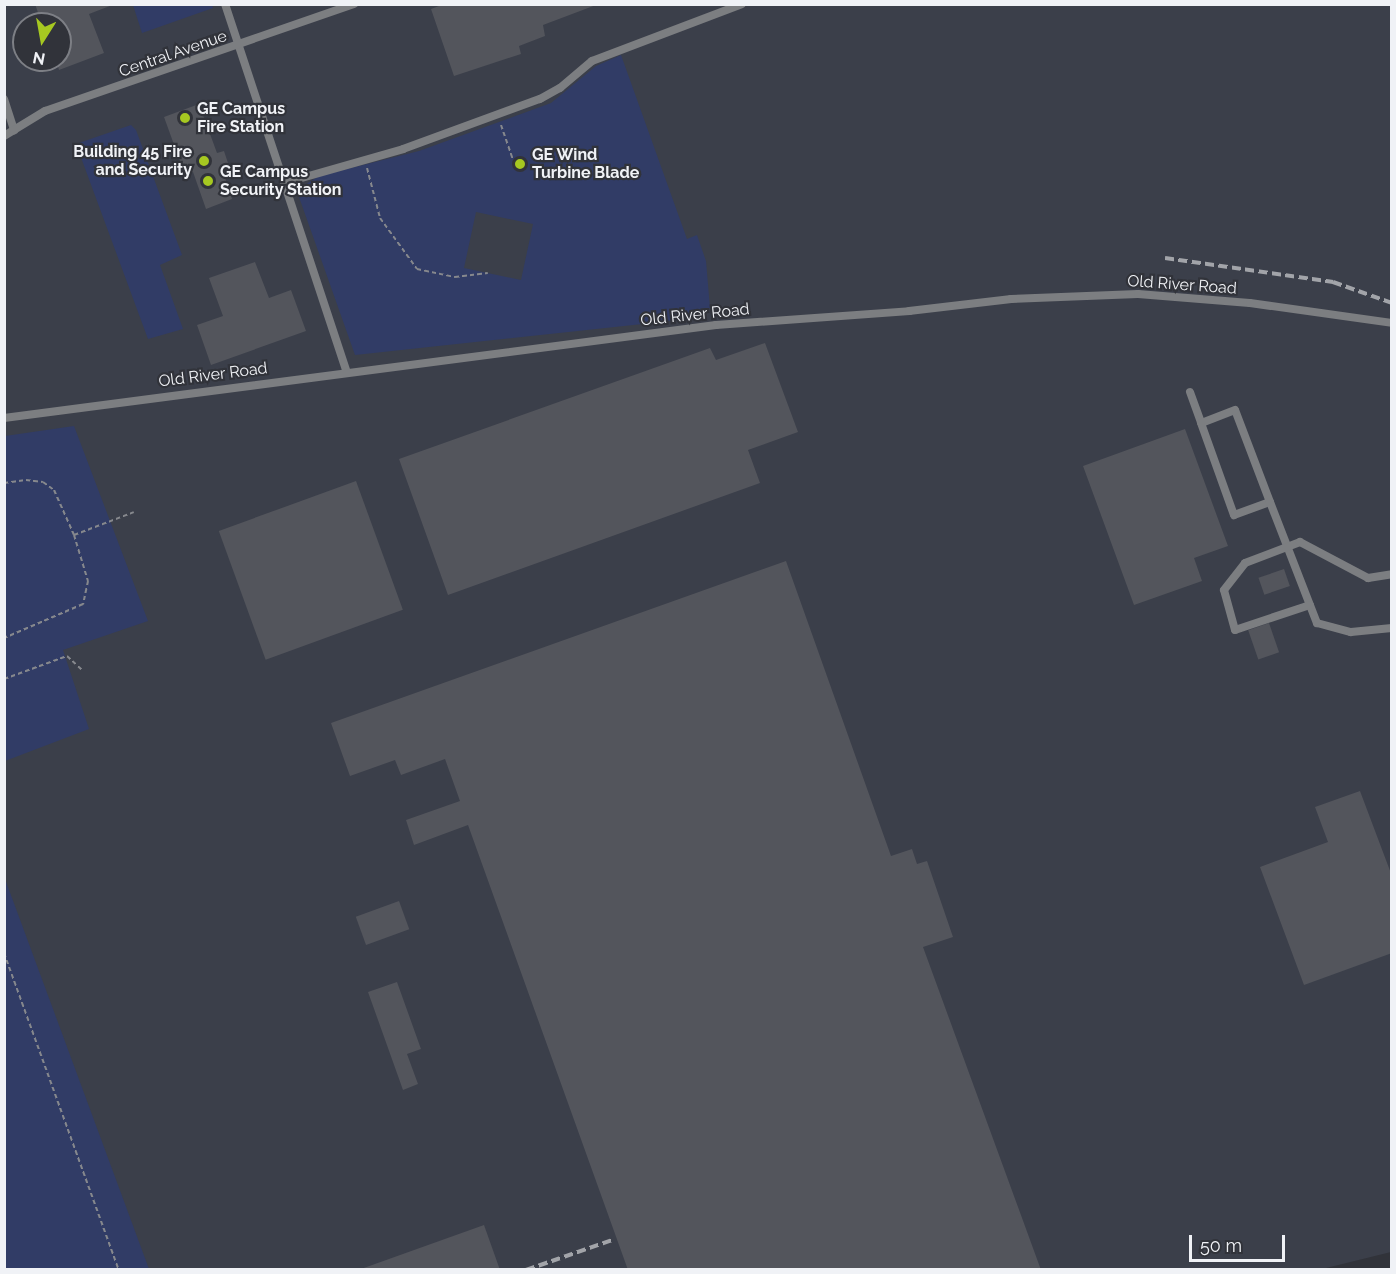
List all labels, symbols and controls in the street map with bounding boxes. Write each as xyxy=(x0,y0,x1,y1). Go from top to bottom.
north arrow xyxy=(12,12,72,72)
street label: Central Avenue xyxy=(116,26,230,82)
text: N xyxy=(31,48,47,69)
place label: GE Campus Fire Station xyxy=(197,99,285,137)
marker: GE Campus Fire Station xyxy=(178,111,192,125)
place label: Building 45 Fire and Security xyxy=(73,142,192,180)
place label: GE Wind Turbine Blade xyxy=(532,145,639,183)
marker: Building 45 Fire and Security xyxy=(197,154,211,168)
marker: GE Wind Turbine Blade xyxy=(513,157,527,171)
place label: GE Campus Security Station xyxy=(220,162,342,200)
marker: GE Campus Security Station xyxy=(201,174,215,188)
street label: Old River Road xyxy=(1126,272,1238,298)
street label: Old River Road xyxy=(639,300,751,330)
street label: Old River Road xyxy=(157,359,269,391)
scale bar xyxy=(1192,1223,1288,1261)
text: 50 m xyxy=(1200,1235,1242,1256)

